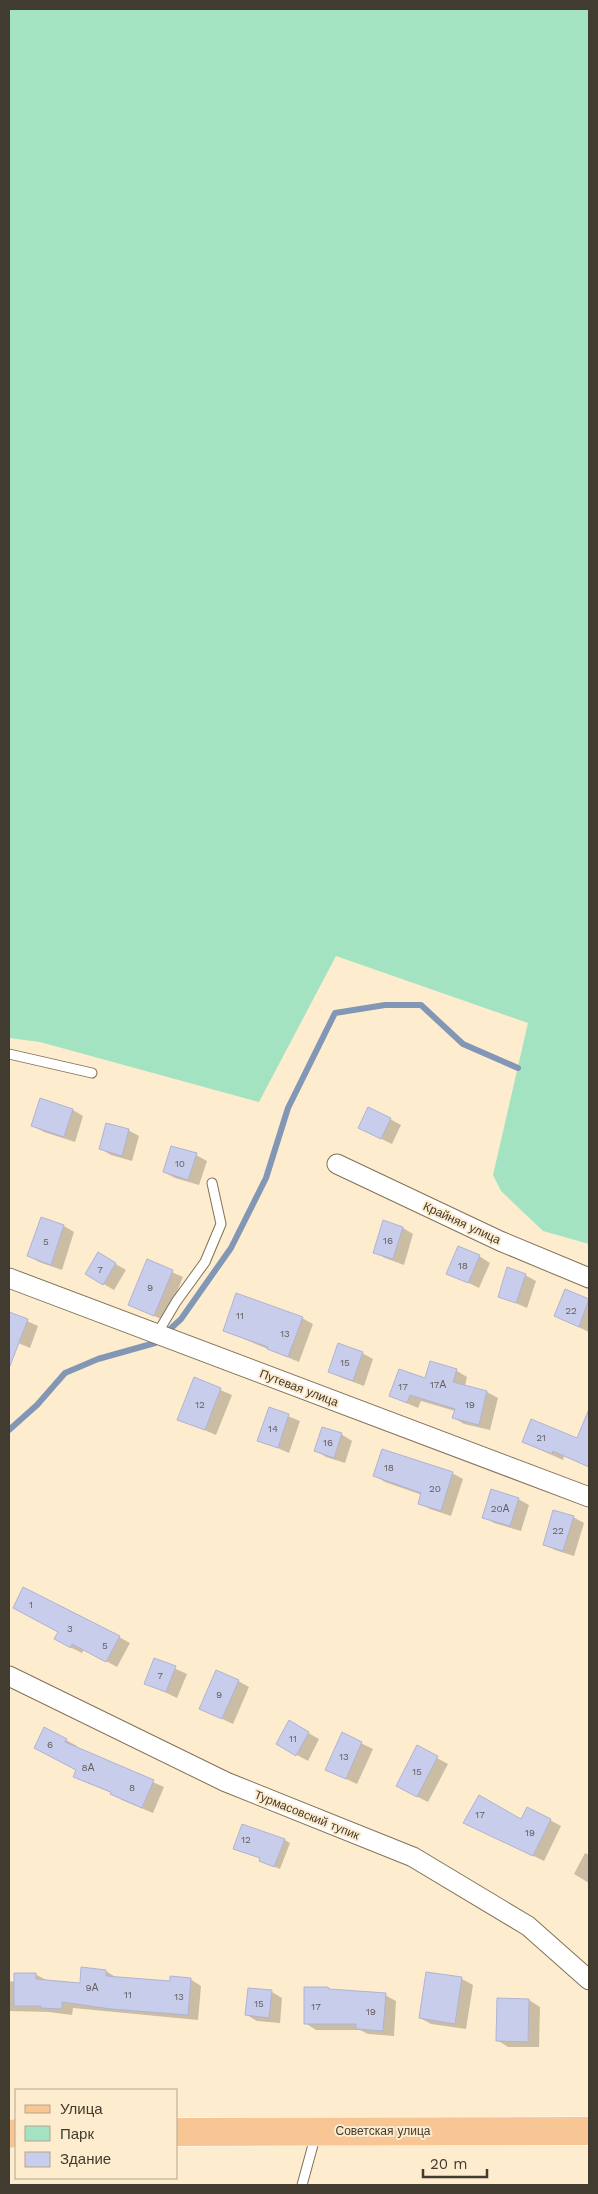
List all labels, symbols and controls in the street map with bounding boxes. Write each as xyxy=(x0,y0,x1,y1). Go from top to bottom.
house number: 10 xyxy=(175,1158,185,1169)
street label: Крайняя улица xyxy=(421,1199,503,1247)
house number: 16 xyxy=(383,1235,393,1246)
house number: 5 xyxy=(43,1236,49,1247)
house number: 18 xyxy=(458,1260,468,1271)
house number: 7 xyxy=(97,1264,103,1275)
house number: 9 xyxy=(147,1282,153,1293)
house number: 22 xyxy=(565,1305,577,1316)
house number: 11 xyxy=(236,1310,244,1321)
house number: 13 xyxy=(280,1328,290,1339)
house number: 15 xyxy=(340,1357,350,1368)
street label: Путевая улица xyxy=(258,1367,341,1410)
house number: 17А xyxy=(430,1379,446,1390)
house number: 17 xyxy=(398,1381,408,1392)
house number: 12 xyxy=(195,1399,205,1410)
house number: 19 xyxy=(465,1399,475,1410)
house number: 14 xyxy=(268,1423,278,1434)
house number: 21 xyxy=(536,1432,546,1443)
house number: 16 xyxy=(323,1437,333,1448)
house number: 18 xyxy=(384,1462,394,1473)
house number: 20 xyxy=(429,1483,441,1494)
house number: 20А xyxy=(491,1503,510,1514)
house number: 22 xyxy=(552,1525,564,1536)
house number: 1 xyxy=(29,1599,33,1610)
house number: 3 xyxy=(67,1623,73,1634)
house number: 5 xyxy=(102,1640,108,1651)
house number: 7 xyxy=(157,1670,163,1681)
house number: 9 xyxy=(216,1689,222,1700)
house number: 11 xyxy=(289,1733,297,1744)
house number: 6 xyxy=(47,1739,53,1750)
house number: 13 xyxy=(339,1751,349,1762)
house number: 8А xyxy=(82,1762,95,1773)
house number: 15 xyxy=(412,1766,422,1777)
house number: 8 xyxy=(129,1782,135,1793)
street label: Турмасовский тупик xyxy=(252,1788,362,1843)
house number: 17 xyxy=(475,1809,485,1820)
house number: 19 xyxy=(525,1827,535,1838)
house number: 12 xyxy=(241,1834,251,1845)
house number: 9А xyxy=(86,1982,99,1993)
house number: 11 xyxy=(124,1989,132,2000)
house number: 13 xyxy=(174,1991,184,2002)
house number: 15 xyxy=(254,1998,264,2009)
house number: 17 xyxy=(311,2001,321,2012)
house number: 19 xyxy=(366,2006,376,2017)
legend xyxy=(15,2089,178,2179)
text: Улица xyxy=(60,2100,103,2118)
street label: Советская улица xyxy=(336,2124,431,2138)
text: Парк xyxy=(60,2125,94,2143)
scale bar xyxy=(423,2146,487,2178)
text: Здание xyxy=(60,2150,111,2168)
text: 20 m xyxy=(430,2155,468,2173)

